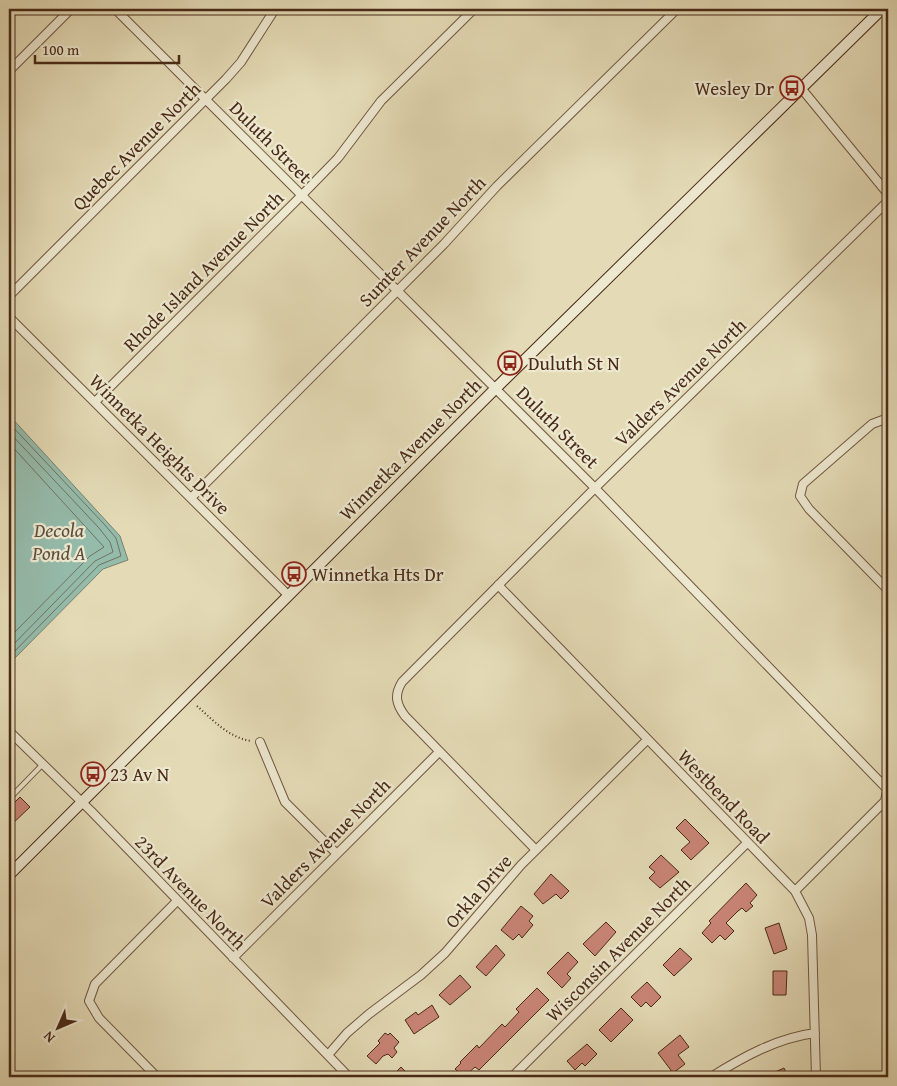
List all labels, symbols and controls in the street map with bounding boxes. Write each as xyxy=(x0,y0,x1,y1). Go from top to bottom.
scale bar xyxy=(35,32,179,64)
text: 100 m xyxy=(42,39,80,60)
place label: Wesley Dr xyxy=(695,74,774,102)
street label: Quebec Avenue North xyxy=(65,75,207,217)
bus stop icon: Wesley Dr xyxy=(779,75,805,101)
street label: Duluth Street xyxy=(223,94,319,190)
street label: Sumter Avenue North xyxy=(352,169,492,313)
street label: Rhode Island Avenue North xyxy=(116,184,290,358)
street label: Valders Avenue North xyxy=(608,311,753,453)
place label: Duluth St N xyxy=(528,349,620,377)
bus stop icon: Duluth St N xyxy=(497,350,523,376)
street label: Winnetka Heights Drive xyxy=(83,367,237,521)
street label: Winnetka Avenue North xyxy=(333,371,488,526)
street label: Duluth Street xyxy=(510,379,606,475)
water label: Decola Pond A xyxy=(31,515,86,567)
place label: Winnetka Hts Dr xyxy=(312,560,444,588)
bus stop icon: Winnetka Hts Dr xyxy=(281,561,307,587)
street label: Westbend Road xyxy=(672,742,777,850)
place label: 23 Av N xyxy=(110,760,169,788)
bus stop icon: 23 Av N xyxy=(80,761,106,787)
street label: Valders Avenue North xyxy=(254,771,397,914)
street label: 23rd Avenue North xyxy=(129,828,253,956)
street label: Orkla Drive xyxy=(438,848,518,934)
street label: Wisconsin Avenue North xyxy=(539,870,697,1028)
north arrow xyxy=(32,1004,82,1054)
text: N xyxy=(38,1026,59,1048)

